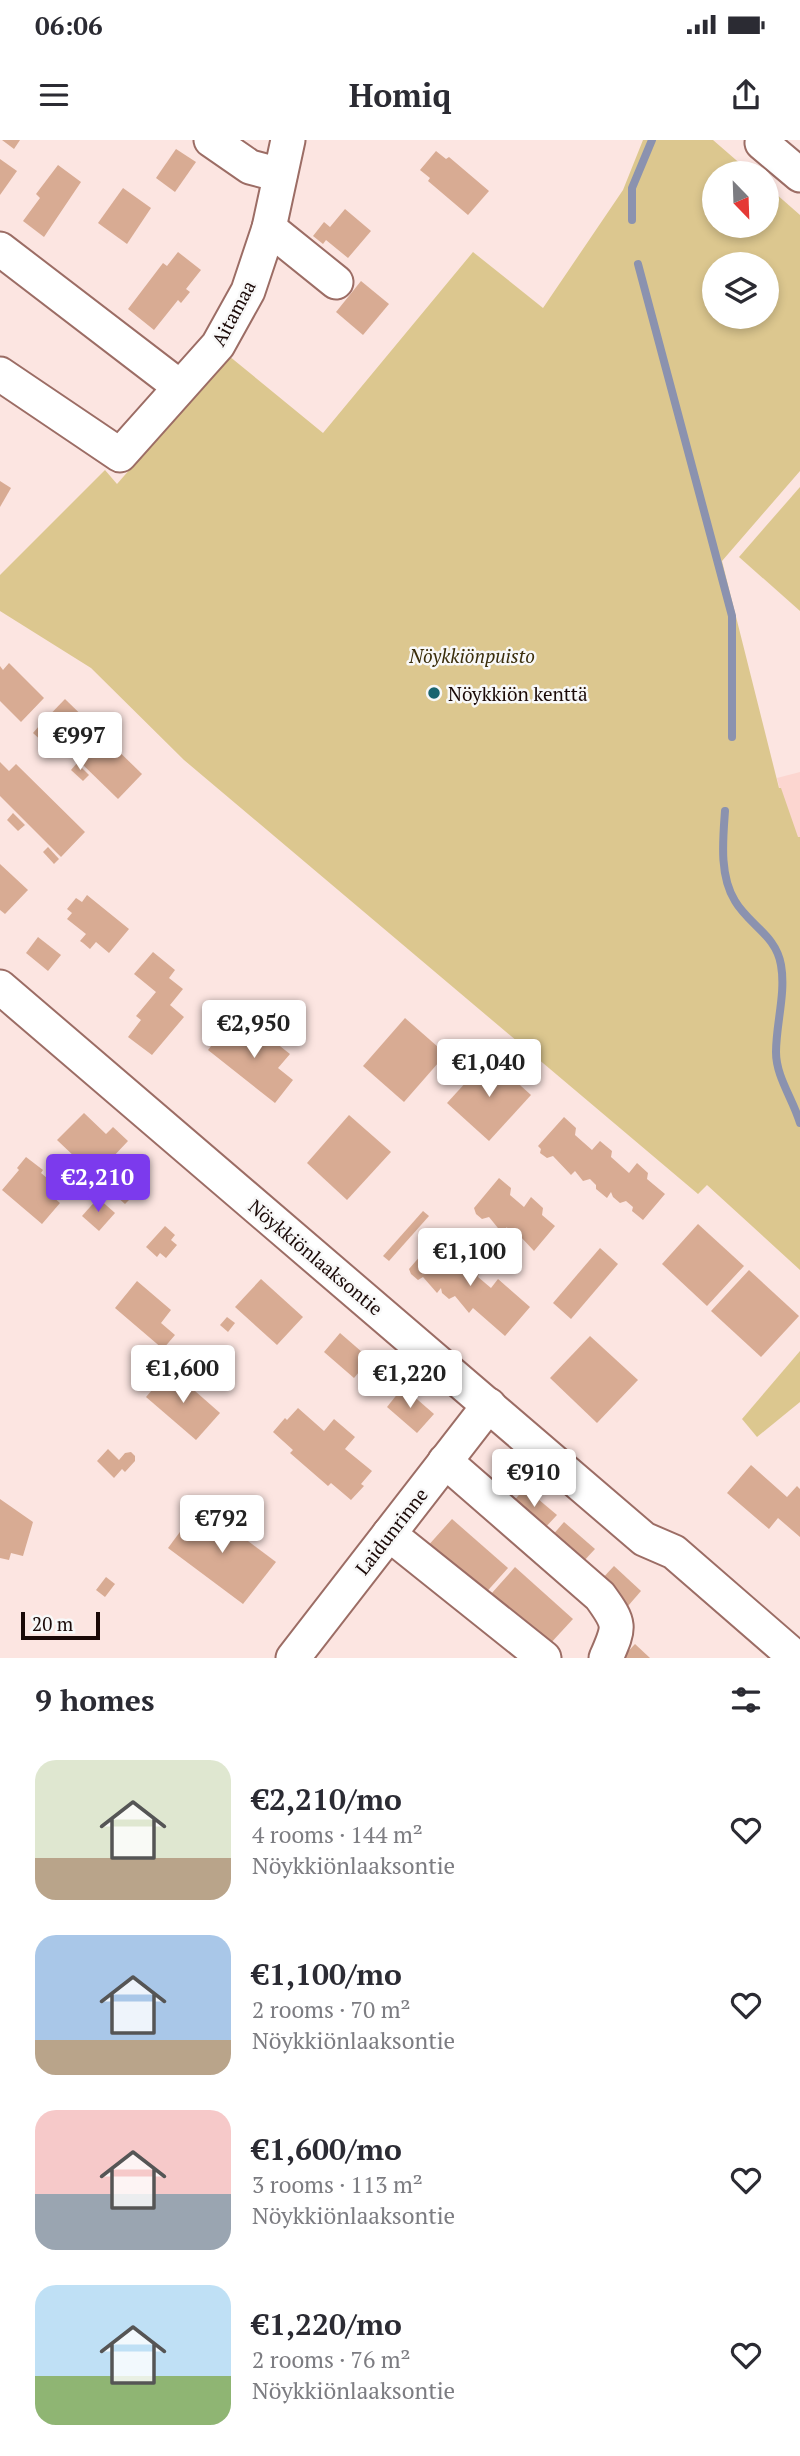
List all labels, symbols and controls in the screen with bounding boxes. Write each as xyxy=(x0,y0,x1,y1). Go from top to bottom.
text: 06:06 xyxy=(35,8,103,42)
text: Homiq xyxy=(349,74,451,116)
icon: menu xyxy=(35,76,73,114)
icon: share xyxy=(727,76,765,114)
north arrow xyxy=(702,161,779,238)
map controls xyxy=(702,161,779,329)
button: layers xyxy=(702,252,779,329)
street label: Aitamaa xyxy=(205,275,261,350)
park label: Nöykkiönpuisto xyxy=(408,643,535,668)
place label: Nöykkiön kenttä xyxy=(448,681,588,706)
marker: Nöykkiön kenttä xyxy=(426,685,442,701)
pin: €997 xyxy=(39,712,121,772)
text: €997 xyxy=(54,719,106,750)
pin: €2,950 xyxy=(197,1000,311,1060)
text: €2,950 xyxy=(218,1007,290,1038)
pin: €1,040 xyxy=(432,1040,546,1099)
text: €1,040 xyxy=(453,1046,525,1077)
pin: €2,210 xyxy=(41,1154,155,1214)
text: €2,210 xyxy=(62,1161,134,1192)
street label: Nöykkiönlaaksontie xyxy=(244,1193,388,1321)
pin: €1,100 xyxy=(413,1228,527,1288)
text: €1,100 xyxy=(434,1235,506,1266)
pin: €1,600 xyxy=(126,1346,240,1405)
pin: €1,220 xyxy=(353,1350,467,1410)
text: €1,600 xyxy=(147,1352,219,1383)
text: €1,220 xyxy=(374,1357,446,1388)
pin: €910 xyxy=(493,1450,575,1509)
text: €910 xyxy=(508,1456,560,1487)
street label: Laidunrinne xyxy=(349,1482,433,1580)
pin: €792 xyxy=(181,1496,263,1555)
text: €792 xyxy=(196,1502,248,1533)
scale bar xyxy=(21,1609,100,1641)
text: 20 m xyxy=(32,1611,73,1636)
text: 9 homes xyxy=(35,1680,154,1720)
icon: filters xyxy=(727,1681,765,1719)
text: €2,210/mo xyxy=(252,1779,402,1819)
icon: home xyxy=(91,1788,175,1872)
icon: heart xyxy=(727,1811,765,1849)
text: 4 rooms · 144 m² xyxy=(252,1819,423,1850)
text: Nöykkiönlaaksontie xyxy=(252,1850,455,1881)
text: €1,100/mo xyxy=(252,1954,402,1994)
icon: home xyxy=(91,1963,175,2047)
icon: heart xyxy=(727,1986,765,2024)
text: 2 rooms · 70 m² xyxy=(252,1994,411,2025)
text: Nöykkiönlaaksontie xyxy=(252,2025,455,2056)
text: €1,600/mo xyxy=(252,2129,402,2169)
icon: home xyxy=(91,2138,175,2222)
icon: heart xyxy=(727,2161,765,2199)
text: 3 rooms · 113 m² xyxy=(252,2169,423,2200)
text: Nöykkiönlaaksontie xyxy=(252,2200,455,2231)
text: €1,220/mo xyxy=(252,2304,402,2344)
icon: home xyxy=(91,2313,175,2397)
icon: heart xyxy=(727,2336,765,2374)
text: 2 rooms · 76 m² xyxy=(252,2344,411,2375)
text: Nöykkiönlaaksontie xyxy=(252,2375,455,2406)

